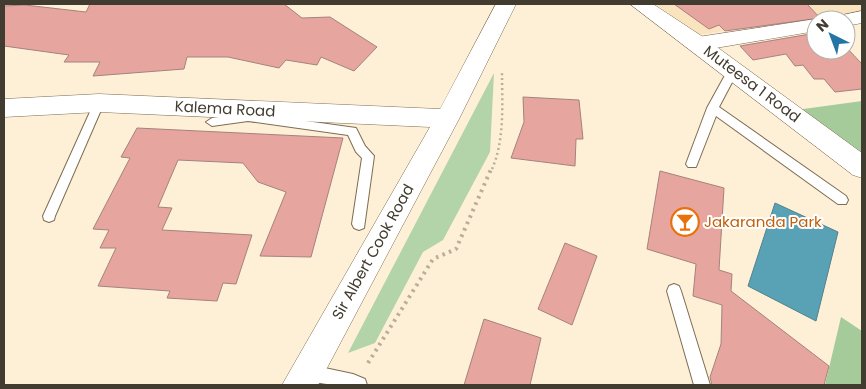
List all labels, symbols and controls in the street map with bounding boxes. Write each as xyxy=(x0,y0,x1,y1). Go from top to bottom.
north arrow xyxy=(806,10,856,60)
text: N xyxy=(812,14,833,36)
street label: Muteesa 1 Road xyxy=(700,40,805,127)
street label: Kalema Road xyxy=(174,95,276,122)
street label: Sir Albert Cook Road xyxy=(327,180,419,323)
bar icon: Jakaranda Park xyxy=(670,207,700,237)
place label: Jakaranda Park xyxy=(704,211,822,232)

